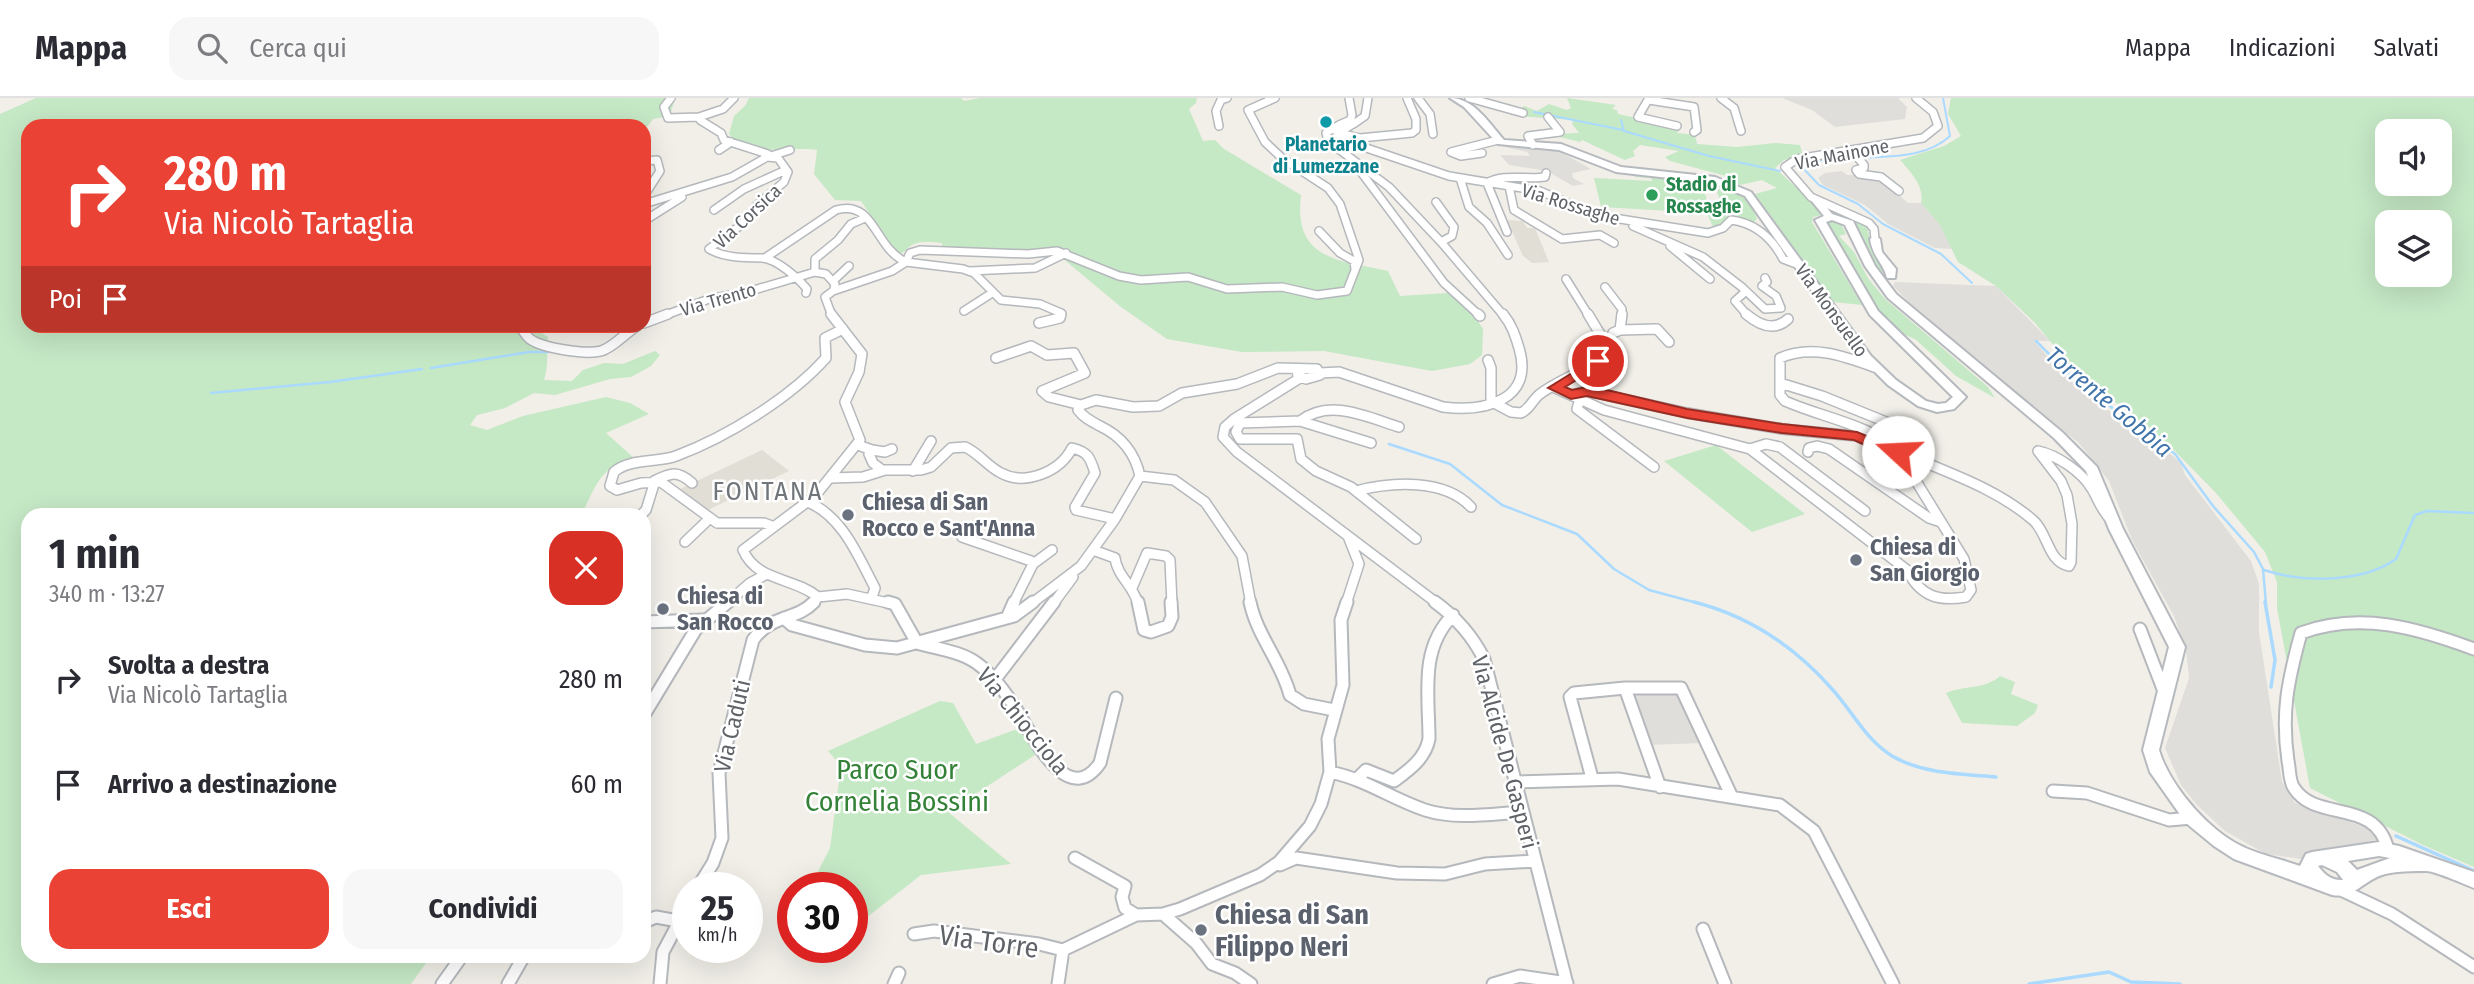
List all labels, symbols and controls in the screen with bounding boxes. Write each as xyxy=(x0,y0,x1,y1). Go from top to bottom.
search box xyxy=(169,17,659,80)
text: Mappa xyxy=(35,28,127,68)
icon: search xyxy=(193,29,231,67)
text: Cerca qui xyxy=(249,33,347,64)
text: Mappa xyxy=(2125,34,2191,62)
text: Indicazioni xyxy=(2229,34,2335,62)
text: Salvati xyxy=(2373,34,2439,62)
marker: Planetario di Lumezzane xyxy=(1318,114,1334,130)
map controls xyxy=(2375,119,2452,287)
button: sound xyxy=(2375,119,2452,196)
place label: Planetario di Lumezzane xyxy=(1273,133,1380,178)
street label: Via Mainone xyxy=(1793,134,1891,175)
text: 280 m xyxy=(164,144,287,203)
icon: right xyxy=(49,147,140,238)
place label: Stadio di Rossaghe xyxy=(1666,173,1742,218)
street label: Via Corsica xyxy=(709,179,786,253)
street label: Via Rossaghe xyxy=(1519,179,1623,230)
marker: Stadio di Rossaghe xyxy=(1644,187,1660,203)
text: Via Nicolò Tartaglia xyxy=(164,204,415,242)
button: layers xyxy=(2375,210,2452,287)
street label: Via Monsuello xyxy=(1790,259,1873,361)
street label: Via Trento xyxy=(678,278,759,321)
icon: arrive xyxy=(96,280,134,318)
text: Poi xyxy=(49,284,82,315)
pin xyxy=(1568,331,1628,391)
water label: Torrente Gobbia xyxy=(2040,341,2178,463)
icon: arrive xyxy=(1579,342,1617,380)
position arrow xyxy=(1861,415,1935,489)
district label: FONTANA xyxy=(713,476,823,507)
place label: Chiesa di San Rocco e Sant'Anna xyxy=(862,488,1035,542)
marker: Chiesa di San Rocco e Sant'Anna xyxy=(840,507,856,523)
text: 1 min xyxy=(49,529,140,579)
button: close xyxy=(549,531,623,605)
place label: Chiesa di San Giorgio xyxy=(1870,533,1980,587)
marker: Chiesa di San Giorgio xyxy=(1848,552,1864,568)
text: 340 m · 13:27 xyxy=(49,580,165,608)
place label: Chiesa di San Rocco xyxy=(677,582,774,636)
marker: Chiesa di San Rocco xyxy=(655,601,671,617)
text: Svolta a destra xyxy=(108,650,269,681)
street label: Via Alcide De Gasperi xyxy=(1466,652,1544,852)
icon: right xyxy=(49,661,87,699)
street label: Via Chiocciola xyxy=(971,662,1075,780)
text: 280 m xyxy=(559,664,623,695)
street label: Via Caduti xyxy=(708,677,756,775)
text: Via Nicolò Tartaglia xyxy=(108,681,288,709)
park label: Parco Suor Cornelia Bossini xyxy=(805,753,989,818)
icon: arrive xyxy=(49,766,87,804)
text: Arrivo a destinazione xyxy=(108,769,337,800)
text: 60 m xyxy=(570,769,623,800)
button: Esci xyxy=(49,869,329,949)
button: Condividi xyxy=(343,869,623,949)
speed limit sign: 30 xyxy=(777,872,868,963)
text: 25 xyxy=(701,887,734,929)
place label: Chiesa di San Filippo Neri xyxy=(1215,898,1369,963)
street label: Via Torre xyxy=(937,918,1041,965)
marker: Chiesa di San Filippo Neri xyxy=(1193,922,1209,938)
text: km/h xyxy=(697,924,738,946)

